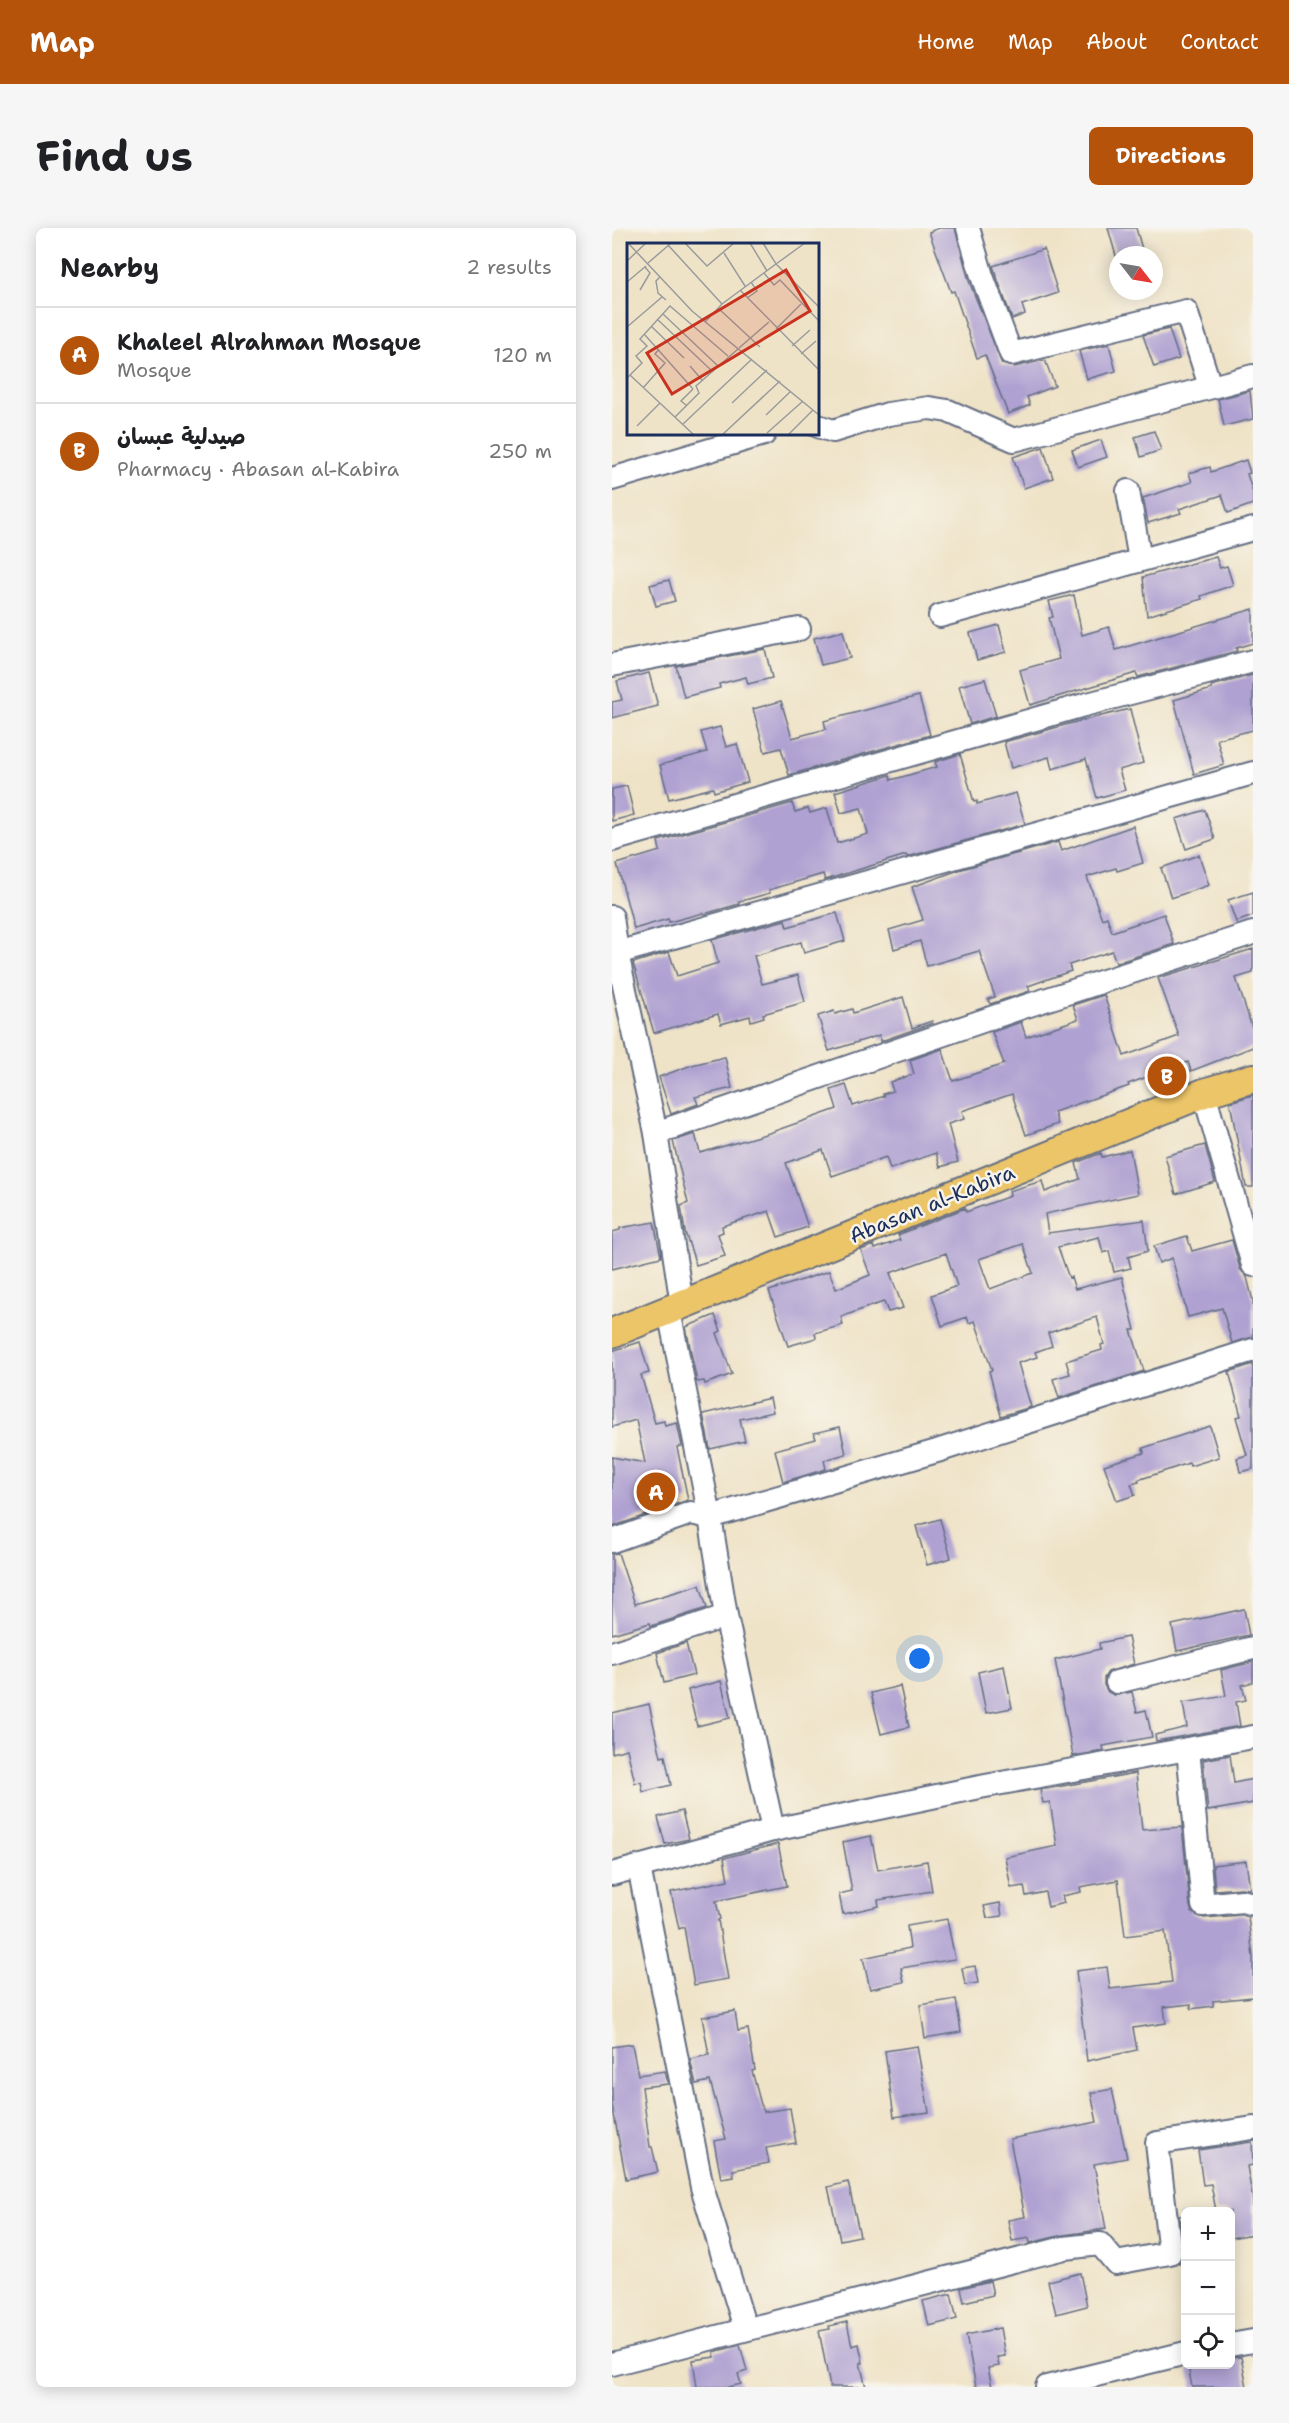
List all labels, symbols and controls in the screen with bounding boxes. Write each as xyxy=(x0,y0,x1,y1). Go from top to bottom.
text: Map xyxy=(30,23,95,61)
text: Home xyxy=(917,28,975,56)
text: Map xyxy=(1008,28,1053,56)
text: About xyxy=(1086,28,1147,56)
text: Contact xyxy=(1180,28,1259,56)
button: Directions xyxy=(1089,127,1253,185)
text: Find us xyxy=(36,128,193,184)
inset map xyxy=(627,243,819,435)
north arrow xyxy=(1109,246,1163,300)
text: Nearby xyxy=(60,250,159,285)
text: 2 results xyxy=(466,254,552,280)
text: Khaleel Alrahman Mosque xyxy=(117,328,421,357)
text: A xyxy=(72,342,87,368)
text: 120 m xyxy=(493,342,552,368)
text: Mosque xyxy=(117,357,192,383)
text: صيدلية عبسان xyxy=(117,422,246,451)
text: B xyxy=(73,438,86,464)
text: 250 m xyxy=(488,438,552,464)
text: Pharmacy · Abasan al-Kabira xyxy=(117,456,399,482)
pin: B xyxy=(1148,1054,1186,1098)
street label: Abasan al-Kabira xyxy=(845,1158,1019,1250)
pin: A xyxy=(636,1470,675,1514)
your location xyxy=(905,1644,934,1673)
map controls xyxy=(1181,2207,1235,2369)
button: + xyxy=(1181,2207,1235,2261)
button: − xyxy=(1181,2261,1235,2315)
button: locate xyxy=(1181,2315,1235,2369)

